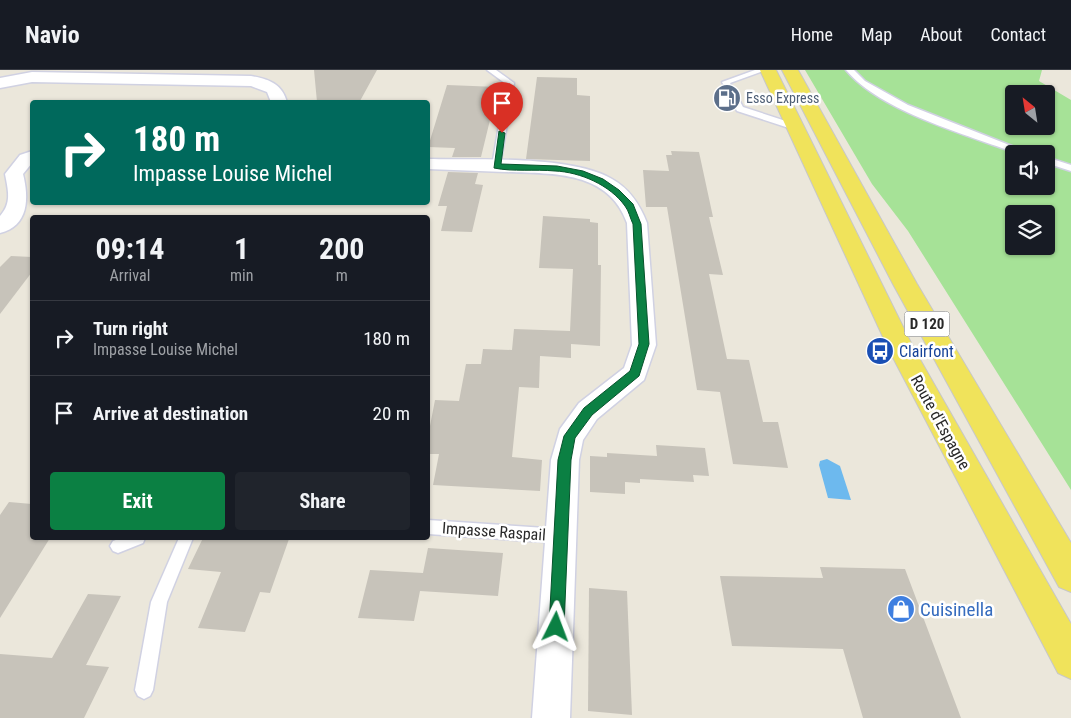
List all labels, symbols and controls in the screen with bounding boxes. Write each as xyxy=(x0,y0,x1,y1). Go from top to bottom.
text: Navio xyxy=(25,21,80,49)
text: Home xyxy=(791,24,833,45)
text: Map xyxy=(861,24,892,45)
text: About xyxy=(920,24,962,45)
text: Contact xyxy=(990,24,1046,45)
pin xyxy=(481,82,523,133)
fuel station icon: Esso Express xyxy=(712,83,742,113)
north arrow xyxy=(1005,85,1055,135)
map controls xyxy=(1005,85,1055,255)
icon: arrive xyxy=(488,89,516,117)
place label: Esso Express xyxy=(746,90,819,106)
text: 180 m xyxy=(133,119,220,160)
icon: right xyxy=(50,120,115,185)
button: sound xyxy=(1005,145,1055,195)
text: Impasse Louise Michel xyxy=(133,161,332,186)
button: layers xyxy=(1005,205,1055,255)
text: 09:14 xyxy=(96,231,164,266)
text: 1 xyxy=(234,231,249,266)
text: 200 xyxy=(319,231,364,266)
text: Arrival xyxy=(110,266,150,285)
text: min xyxy=(230,266,253,285)
text: m xyxy=(336,266,348,285)
road number: D 120 xyxy=(904,312,950,336)
text: Turn right xyxy=(93,317,168,340)
icon: right xyxy=(50,324,78,352)
text: 180 m xyxy=(363,327,410,350)
bus stop icon: Clairfont xyxy=(865,336,895,366)
text: Impasse Louise Michel xyxy=(93,340,238,359)
place label: Clairfont xyxy=(899,342,954,361)
street label: Route d'Espagne xyxy=(907,372,974,473)
icon: arrive xyxy=(50,399,78,427)
text: Arrive at destination xyxy=(93,402,248,425)
text: 20 m xyxy=(373,402,410,425)
button: Exit xyxy=(50,472,225,530)
button: Share xyxy=(235,472,410,530)
street label: Impasse Raspail xyxy=(442,518,546,545)
shop icon: Cuisinella xyxy=(886,594,916,624)
place label: Cuisinella xyxy=(920,598,993,621)
position arrow xyxy=(529,600,581,652)

